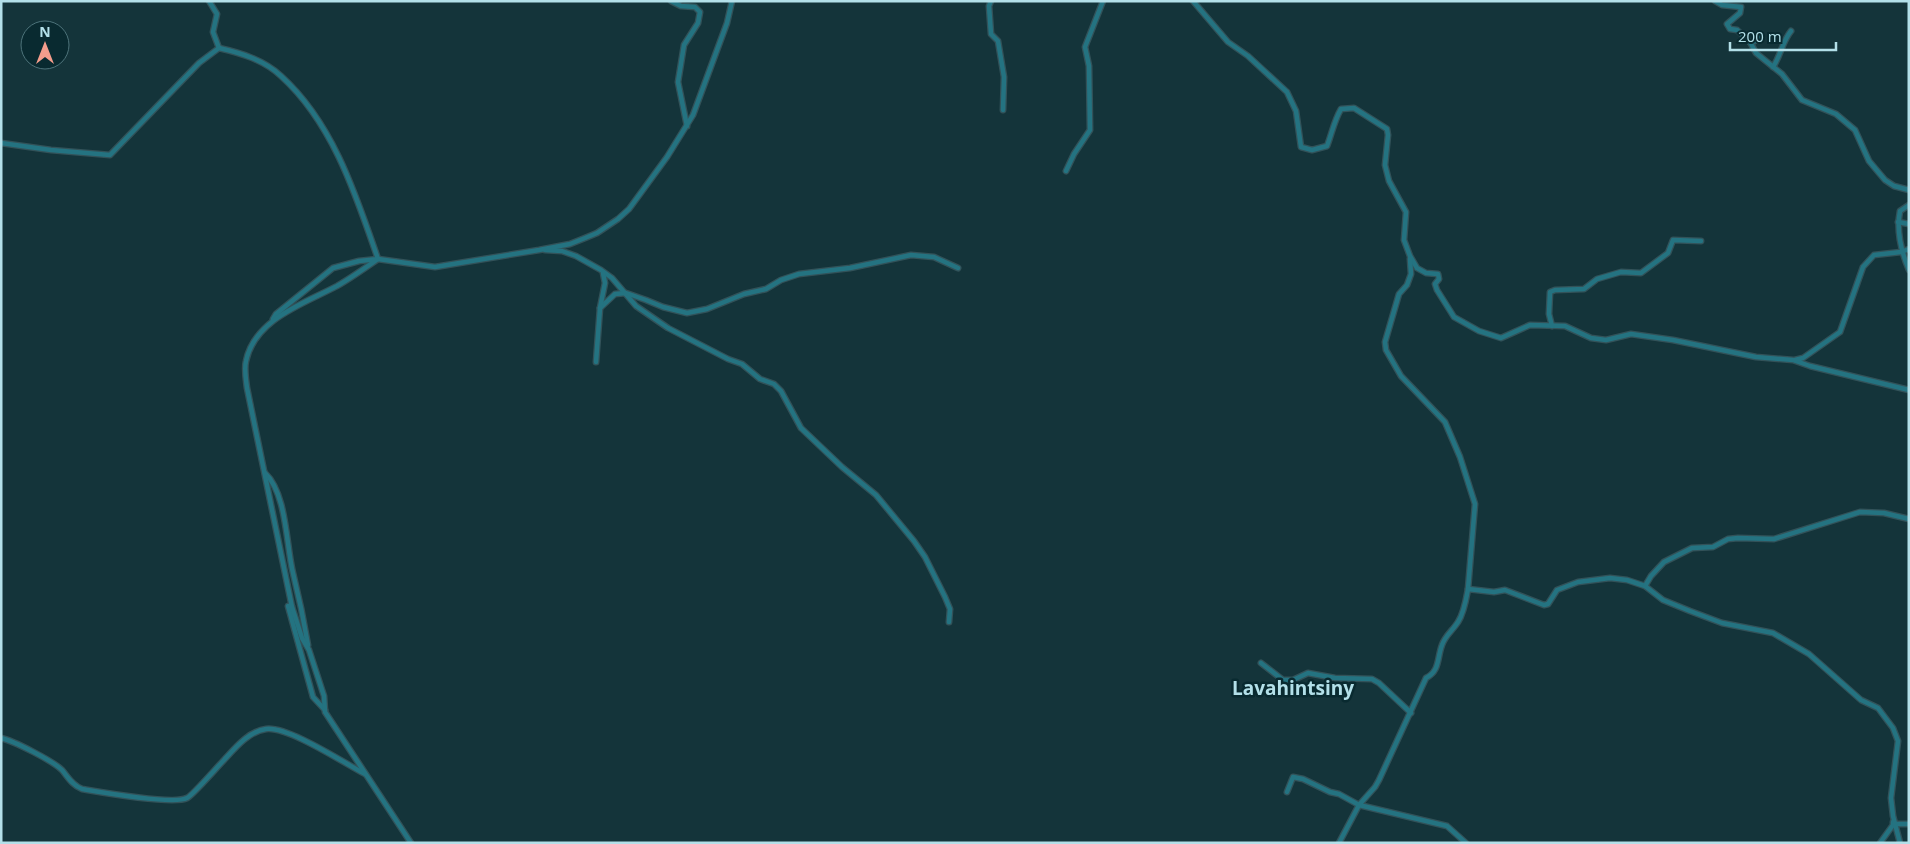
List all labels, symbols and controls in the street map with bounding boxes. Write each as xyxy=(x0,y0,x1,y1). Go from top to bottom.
north arrow xyxy=(20,20,70,70)
scale bar xyxy=(1730,20,1836,52)
text: N xyxy=(39,22,51,41)
text: 200 m xyxy=(1738,26,1782,46)
district label: Lavahintsiny xyxy=(1232,675,1354,701)

